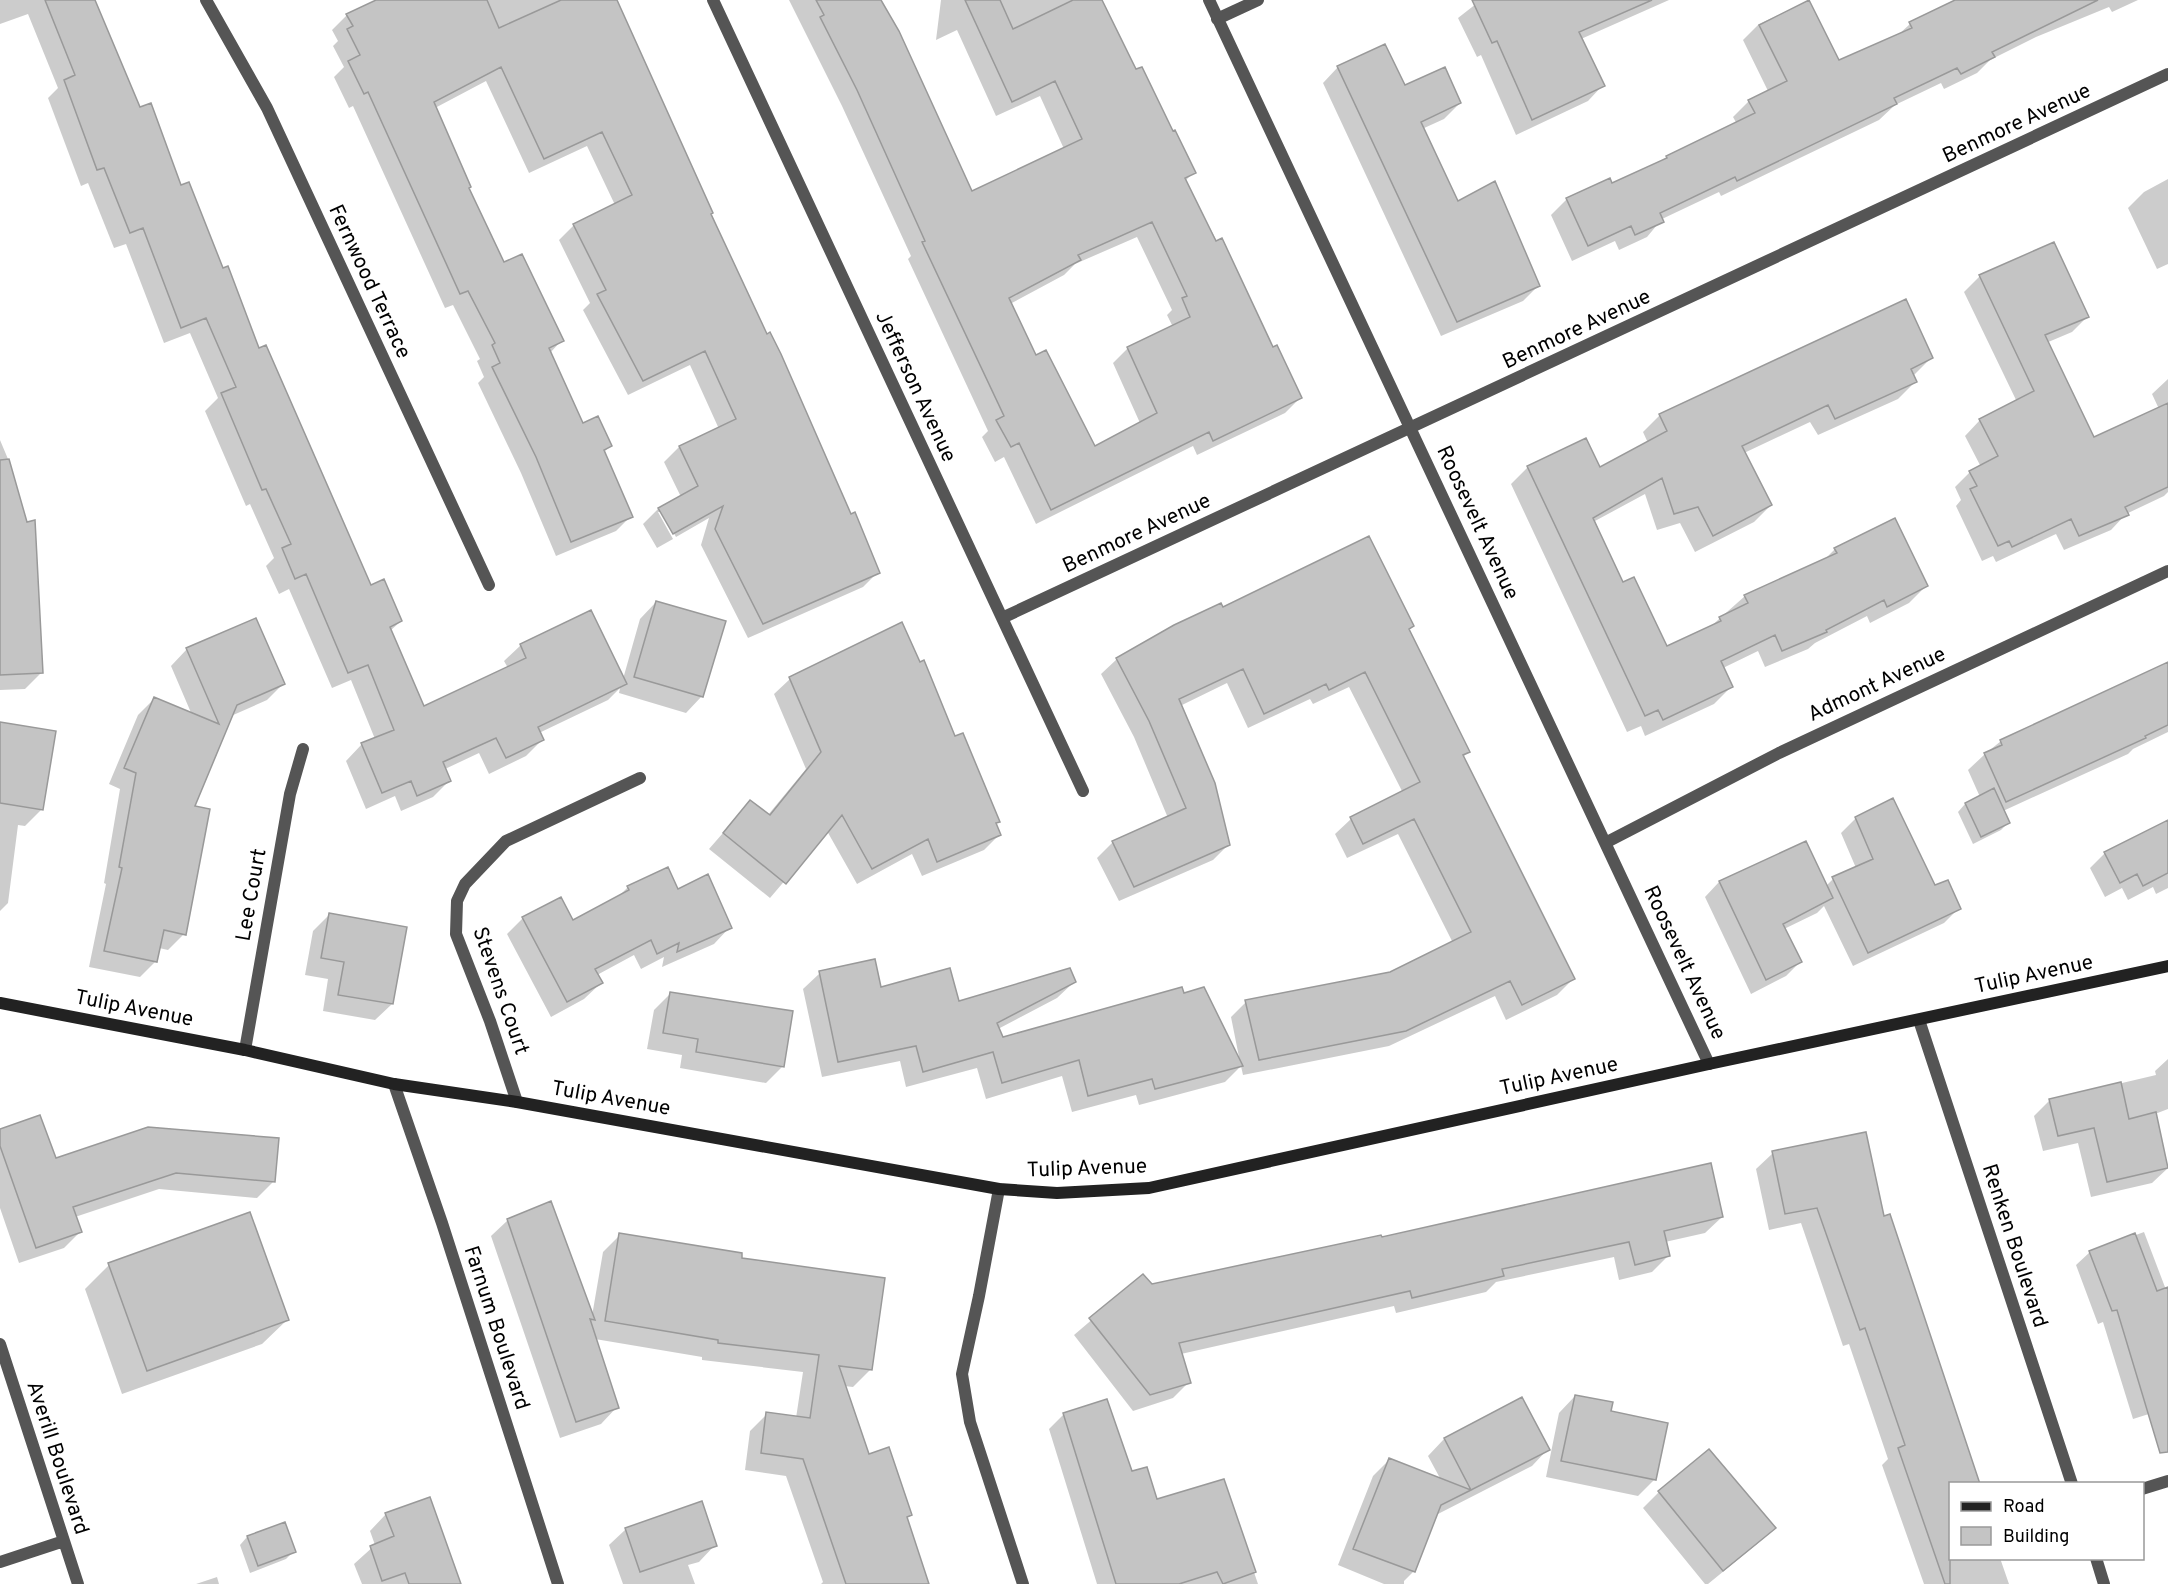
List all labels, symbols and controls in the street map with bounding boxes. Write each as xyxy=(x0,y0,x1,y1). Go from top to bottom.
street label: Benmore Avenue xyxy=(1939,78,2095,170)
street label: Fernwood Terrace xyxy=(321,201,417,363)
street label: Benmore Avenue xyxy=(1499,284,1655,376)
street label: Jefferson Avenue xyxy=(868,307,962,467)
street label: Roosevelt Avenue xyxy=(1429,442,1525,604)
street label: Benmore Avenue xyxy=(1059,488,1215,580)
street label: Admont Avenue xyxy=(1804,641,1950,729)
street label: Lee Court xyxy=(231,847,273,943)
street label: Roosevelt Avenue xyxy=(1636,882,1732,1044)
street label: Stevens Court xyxy=(465,923,535,1059)
street label: Tulip Avenue xyxy=(1972,949,2096,1001)
street label: Tulip Avenue xyxy=(72,984,196,1034)
street label: Tulip Avenue xyxy=(1497,1051,1621,1103)
street label: Tulip Avenue xyxy=(549,1075,673,1123)
street label: Tulip Avenue xyxy=(1026,1153,1148,1185)
street label: Renken Boulevard xyxy=(1975,1161,2053,1331)
street label: Farnum Boulevard xyxy=(457,1243,535,1413)
street label: Averill Boulevard xyxy=(19,1378,95,1538)
legend xyxy=(1949,1482,2144,1560)
text: Road xyxy=(2003,1496,2045,1519)
text: Building xyxy=(2003,1526,2069,1549)

